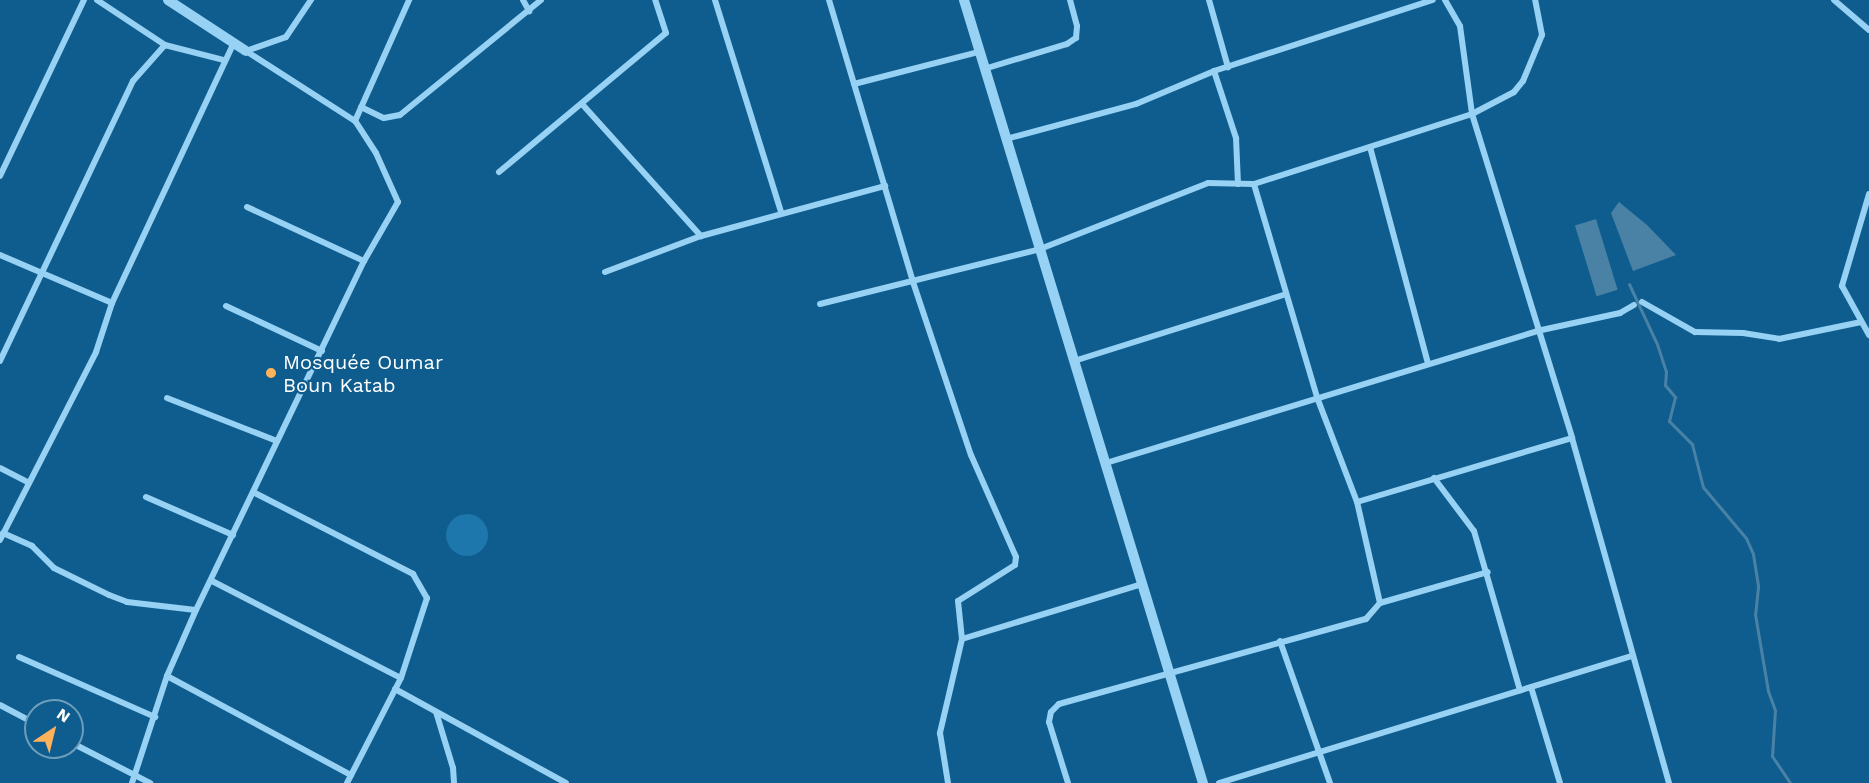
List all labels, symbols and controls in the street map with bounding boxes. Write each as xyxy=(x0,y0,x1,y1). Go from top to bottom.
place label: Mosquée Oumar Boun Katab xyxy=(283,350,443,397)
marker: Mosquée Oumar Boun Katab xyxy=(264,366,278,380)
north arrow xyxy=(24,699,84,759)
text: N xyxy=(53,704,74,727)

